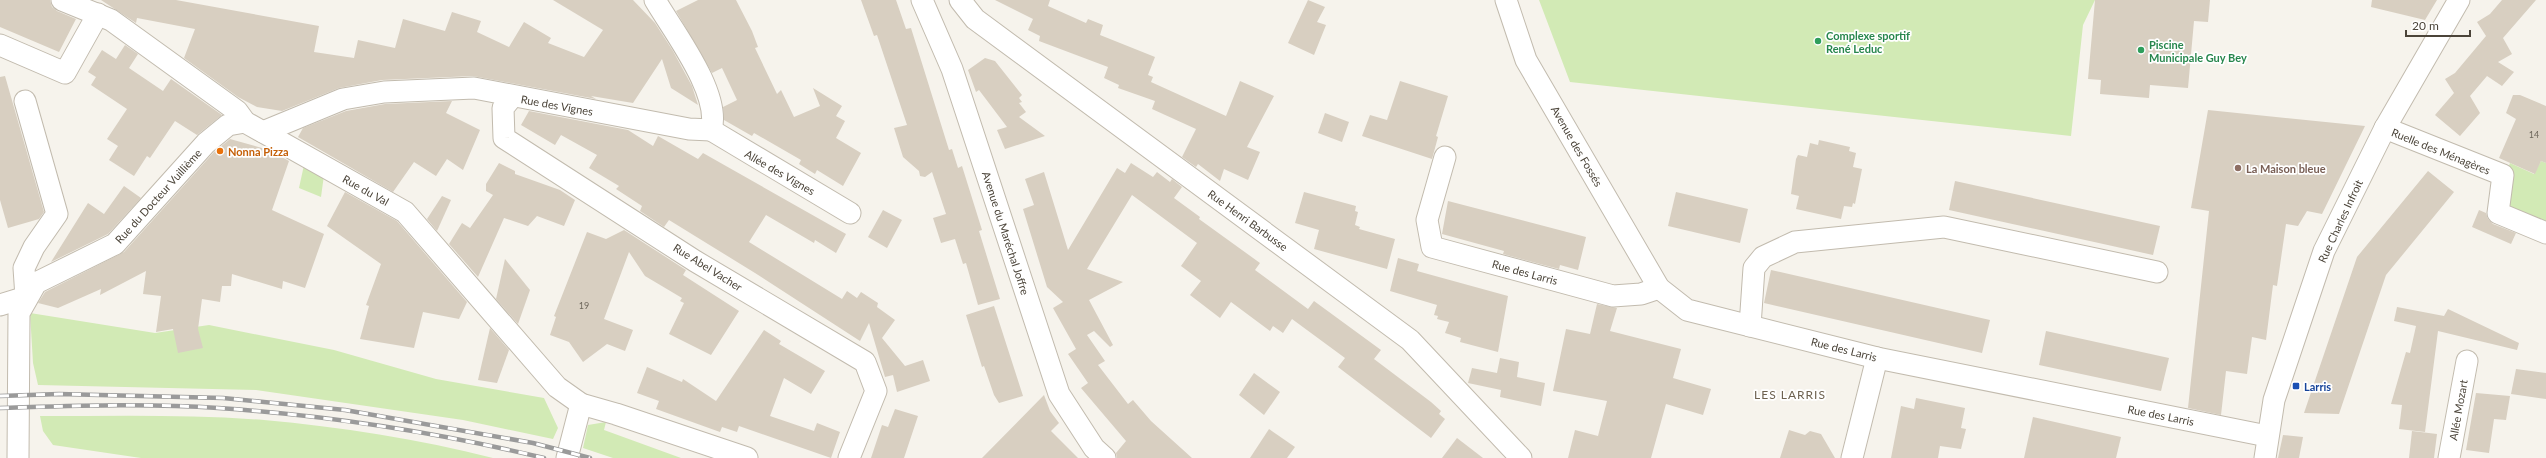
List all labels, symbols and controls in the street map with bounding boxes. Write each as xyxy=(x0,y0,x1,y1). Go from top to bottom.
scale bar xyxy=(2406,12,2470,38)
text: 20 m xyxy=(2412,18,2439,33)
place label: Complexe sportif René Leduc xyxy=(1826,29,1910,55)
marker: Complexe sportif René Leduc xyxy=(1813,36,1823,46)
place label: Piscine Municipale Guy Bey xyxy=(2149,38,2247,64)
marker: Piscine Municipale Guy Bey xyxy=(2136,45,2146,55)
street label: Rue des Vignes xyxy=(520,92,594,118)
street label: Avenue des Fossés xyxy=(1549,103,1605,189)
street label: Ruelle des Ménagères xyxy=(2390,125,2492,177)
house number: 14 xyxy=(2529,129,2539,140)
place label: Nonna Pizza xyxy=(228,145,289,158)
street label: Rue du Docteur Vuillième xyxy=(112,146,204,246)
marker: Nonna Pizza xyxy=(215,146,225,156)
street label: Allée des Vignes xyxy=(743,147,818,197)
place label: La Maison bleue xyxy=(2246,162,2326,175)
marker: La Maison bleue xyxy=(2233,163,2243,173)
street label: Avenue du Maréchal Joffre xyxy=(980,170,1032,296)
street label: Rue du Val xyxy=(341,172,391,208)
street label: Rue Charles Infroit xyxy=(2315,177,2365,264)
street label: Rue Henri Barbusse xyxy=(1206,187,1290,253)
street label: Rue Abel Vacher xyxy=(671,241,745,293)
street label: Rue des Larris xyxy=(1491,257,1560,287)
house number: 19 xyxy=(579,300,589,311)
street label: Rue des Larris xyxy=(1810,335,1879,364)
street label: Allée Mozart xyxy=(2446,378,2470,441)
place label: Larris xyxy=(2304,380,2331,393)
marker: Larris xyxy=(2291,381,2301,391)
district label: LES LARRIS xyxy=(1754,387,1826,402)
street label: Rue des Larris xyxy=(2127,402,2196,428)

